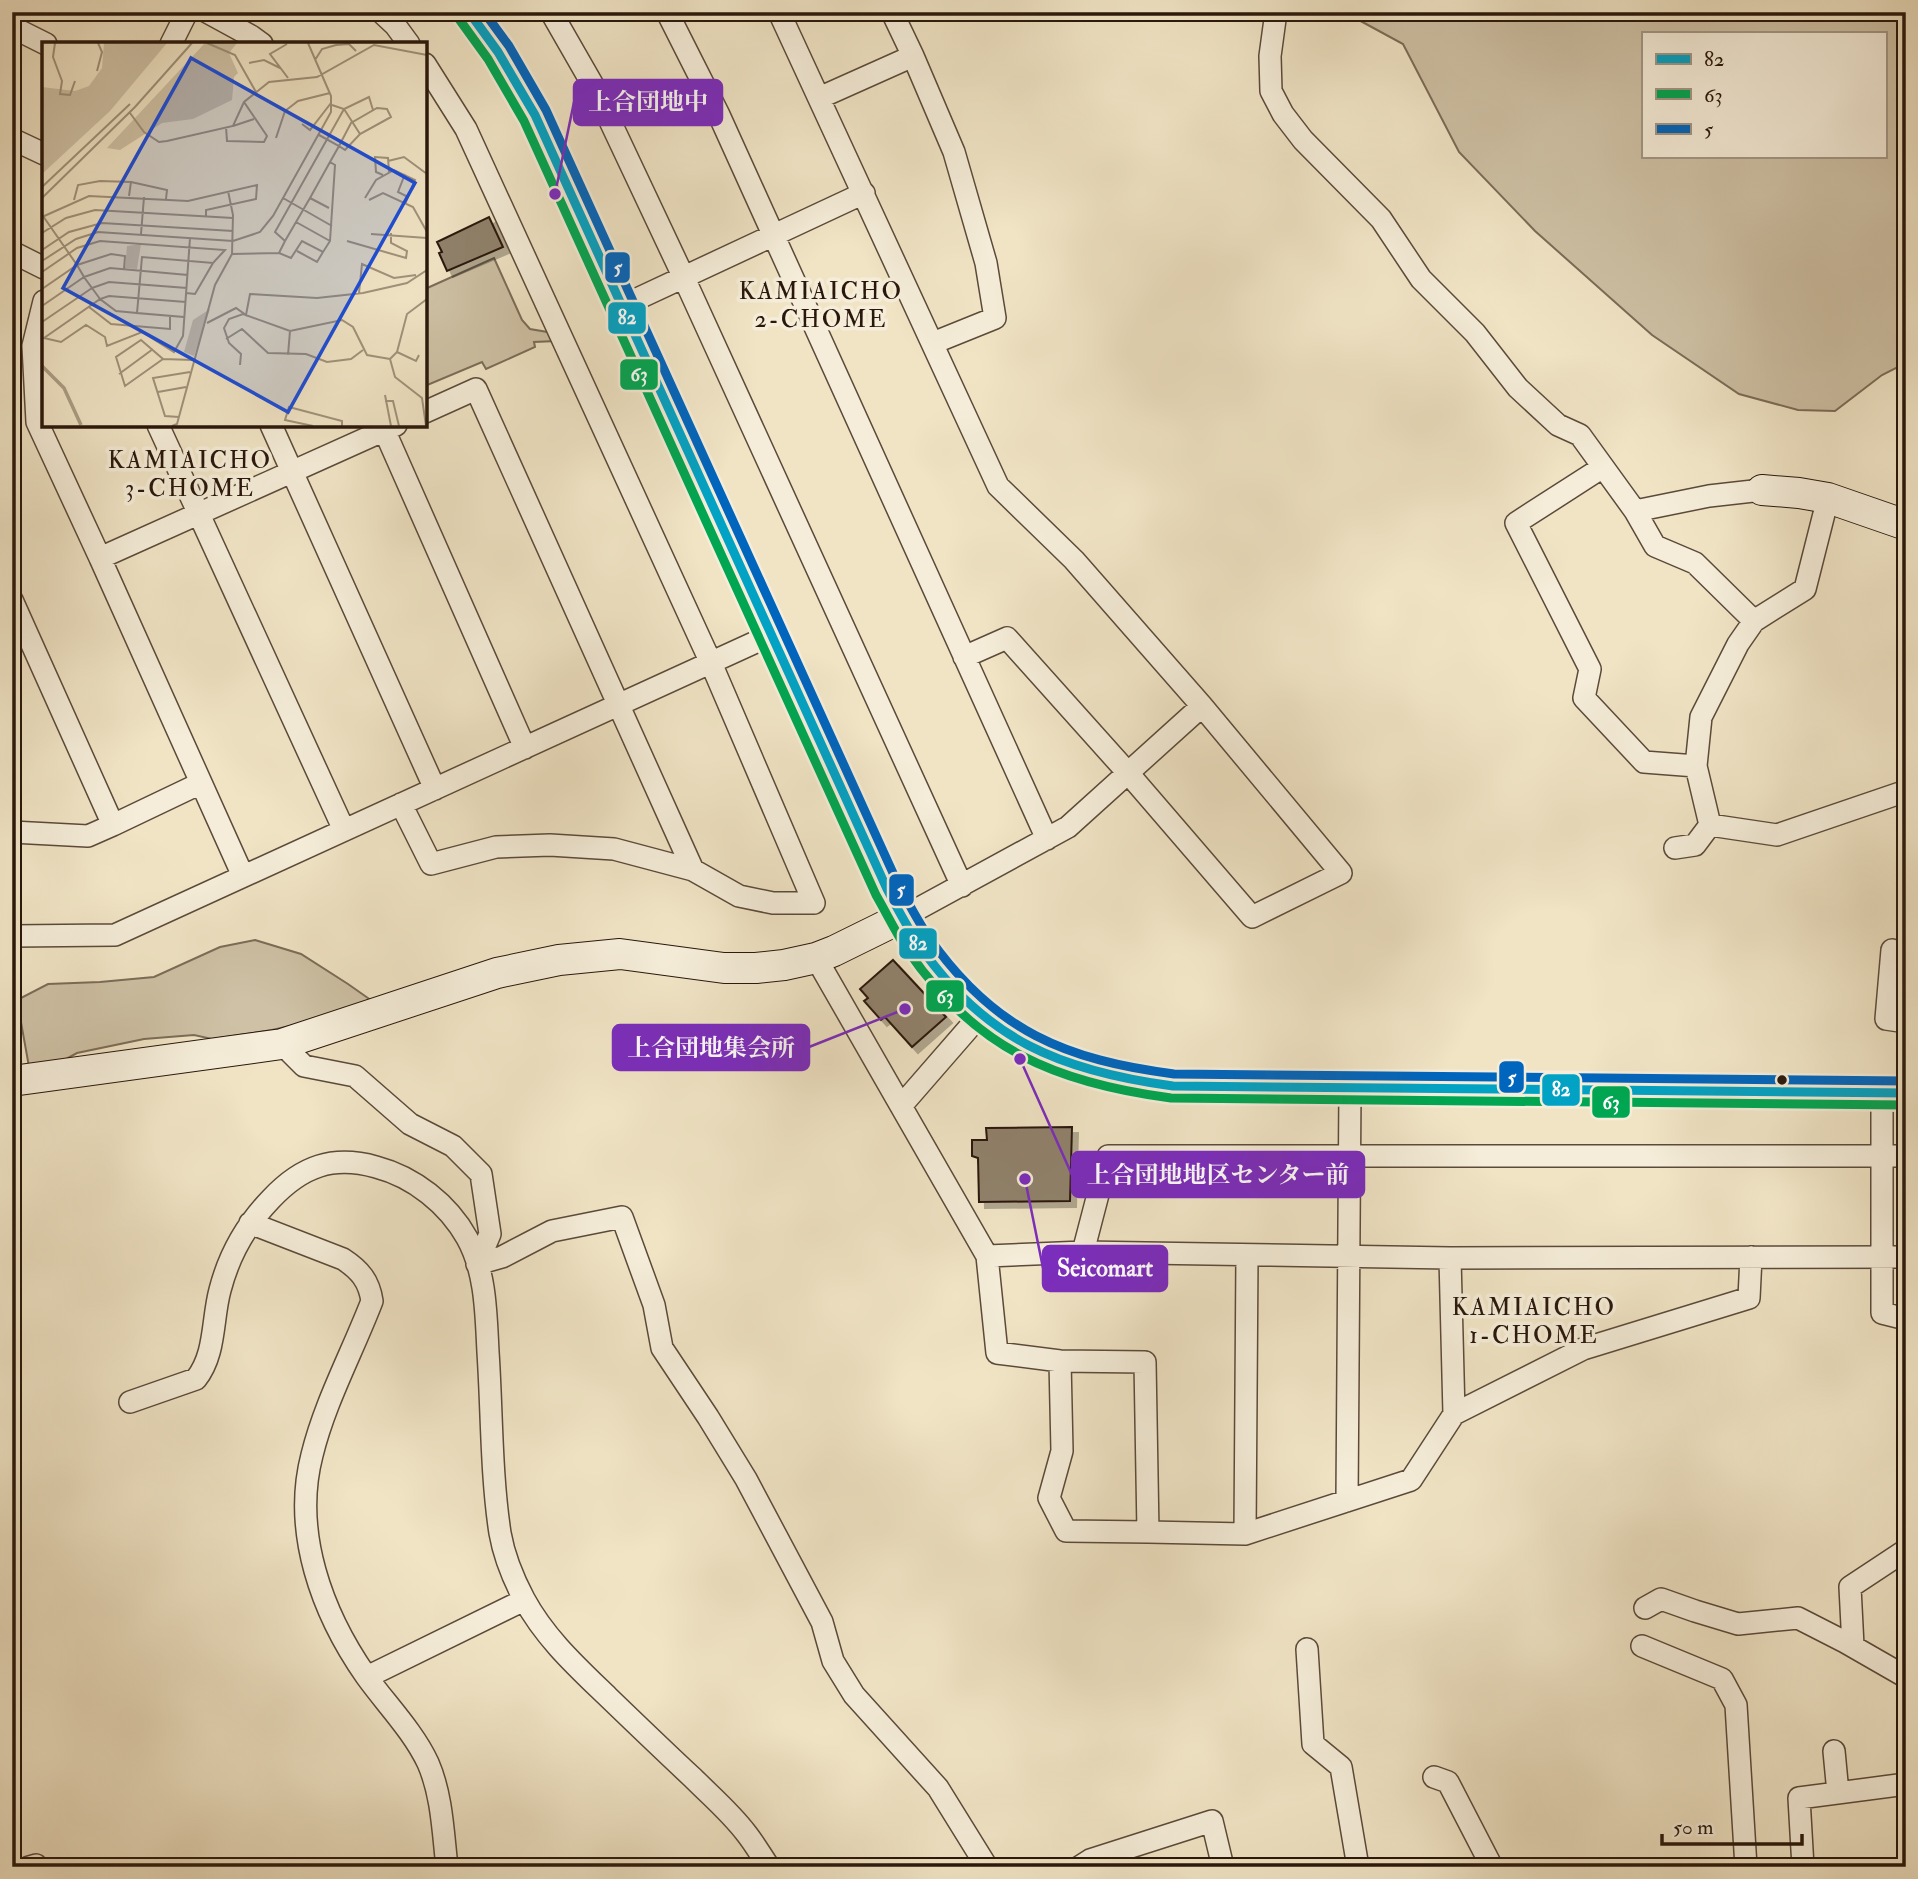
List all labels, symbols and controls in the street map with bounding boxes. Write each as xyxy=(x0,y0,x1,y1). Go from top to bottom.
legend xyxy=(1642,32,1886,158)
inset map xyxy=(42,42,427,427)
text: 82 xyxy=(1704,46,1725,73)
callout: 上合団地中 xyxy=(574,80,722,125)
text: 63 xyxy=(1704,82,1723,109)
text: 上合団地中 xyxy=(588,87,708,118)
text: 5 xyxy=(1704,116,1714,143)
line badge: 5 xyxy=(604,251,631,284)
text: 5 xyxy=(614,256,623,280)
district label: KAMIAICHO 2-CHOME xyxy=(739,276,903,335)
line badge: 82 xyxy=(607,301,647,335)
text: 82 xyxy=(618,306,637,330)
line badge: 63 xyxy=(619,358,659,391)
text: 63 xyxy=(631,363,647,387)
district label: KAMIAICHO 3-CHOME xyxy=(108,445,272,504)
line badge: 5 xyxy=(888,873,915,907)
text: 5 xyxy=(897,878,906,902)
line badge: 82 xyxy=(898,927,938,960)
text: 82 xyxy=(909,932,928,956)
line badge: 63 xyxy=(925,979,965,1013)
text: 63 xyxy=(937,985,953,1009)
callout: 上合団地集会所 xyxy=(613,1025,809,1070)
text: 上合団地集会所 xyxy=(627,1033,795,1064)
line badge: 5 xyxy=(1498,1060,1525,1094)
text: 5 xyxy=(1508,1066,1517,1090)
line badge: 82 xyxy=(1541,1073,1581,1107)
unlabelled marker xyxy=(1775,1073,1789,1087)
text: 82 xyxy=(1552,1078,1571,1102)
line badge: 63 xyxy=(1591,1085,1631,1119)
text: 63 xyxy=(1603,1091,1619,1115)
callout: 上合団地地区センター前 xyxy=(1072,1152,1364,1197)
text: 上合団地地区センター前 xyxy=(1086,1160,1350,1191)
callout: Seicomart xyxy=(1043,1246,1167,1291)
text: Seicomart xyxy=(1057,1253,1153,1284)
district label: KAMIAICHO 1-CHOME xyxy=(1452,1292,1616,1351)
scale bar xyxy=(1662,1802,1802,1846)
text: 50 m xyxy=(1673,1814,1714,1841)

